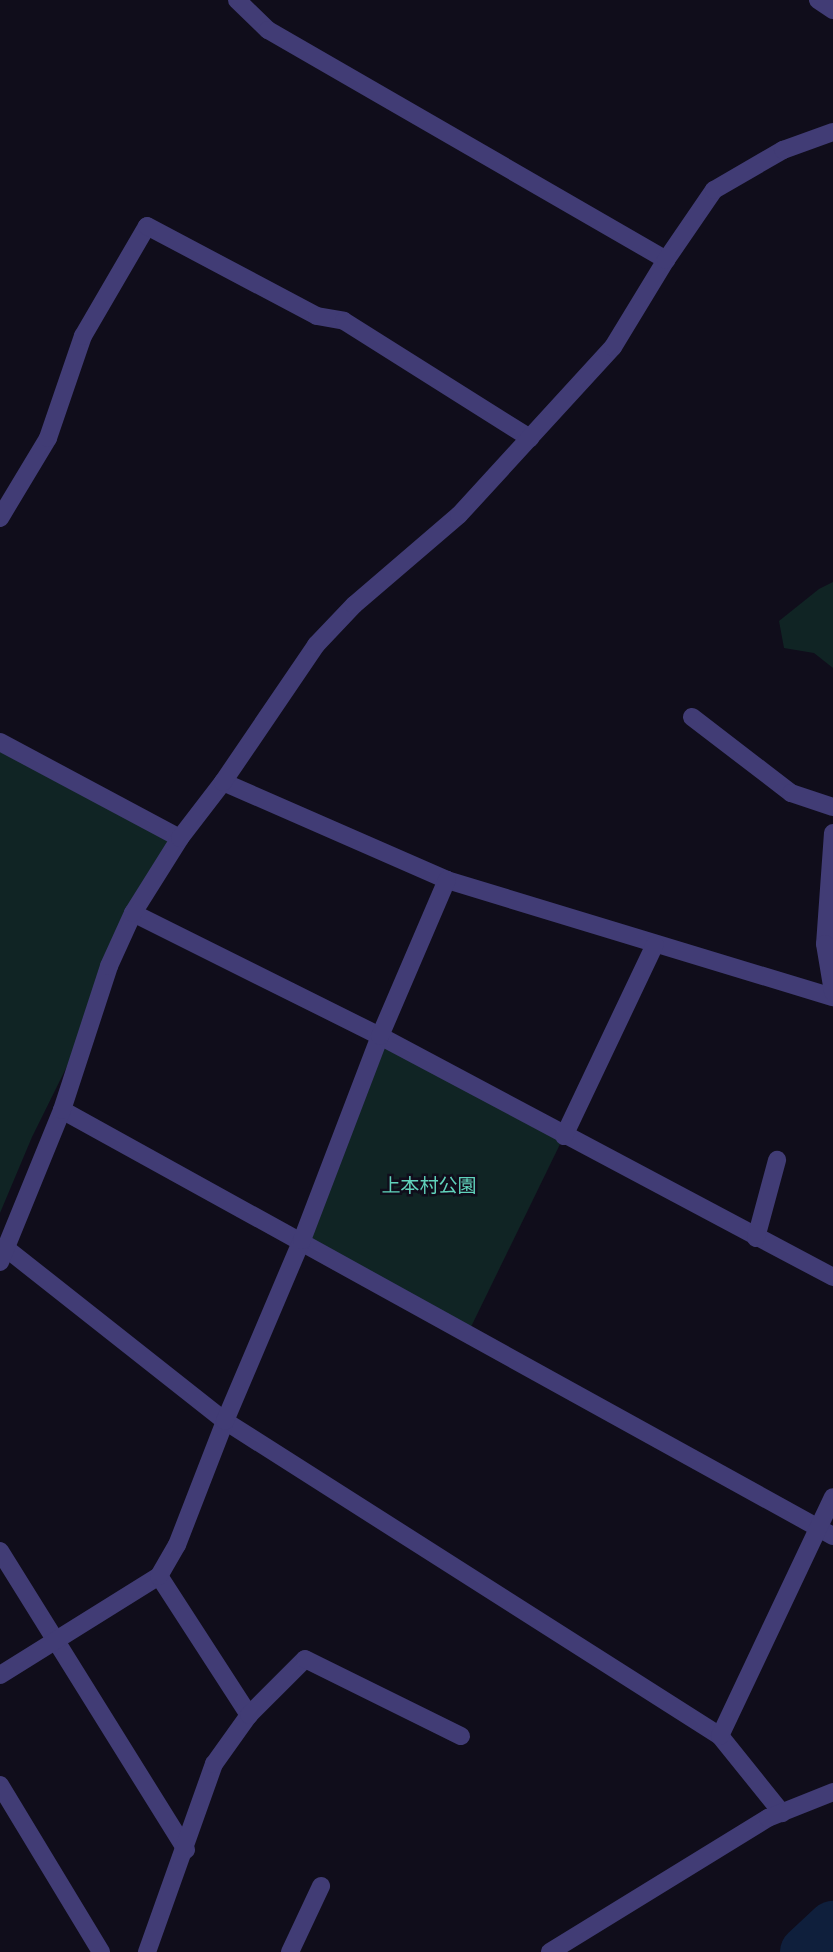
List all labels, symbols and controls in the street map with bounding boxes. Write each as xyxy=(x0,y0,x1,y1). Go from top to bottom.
park label: 上本村公園 xyxy=(382,1175,476,1197)

